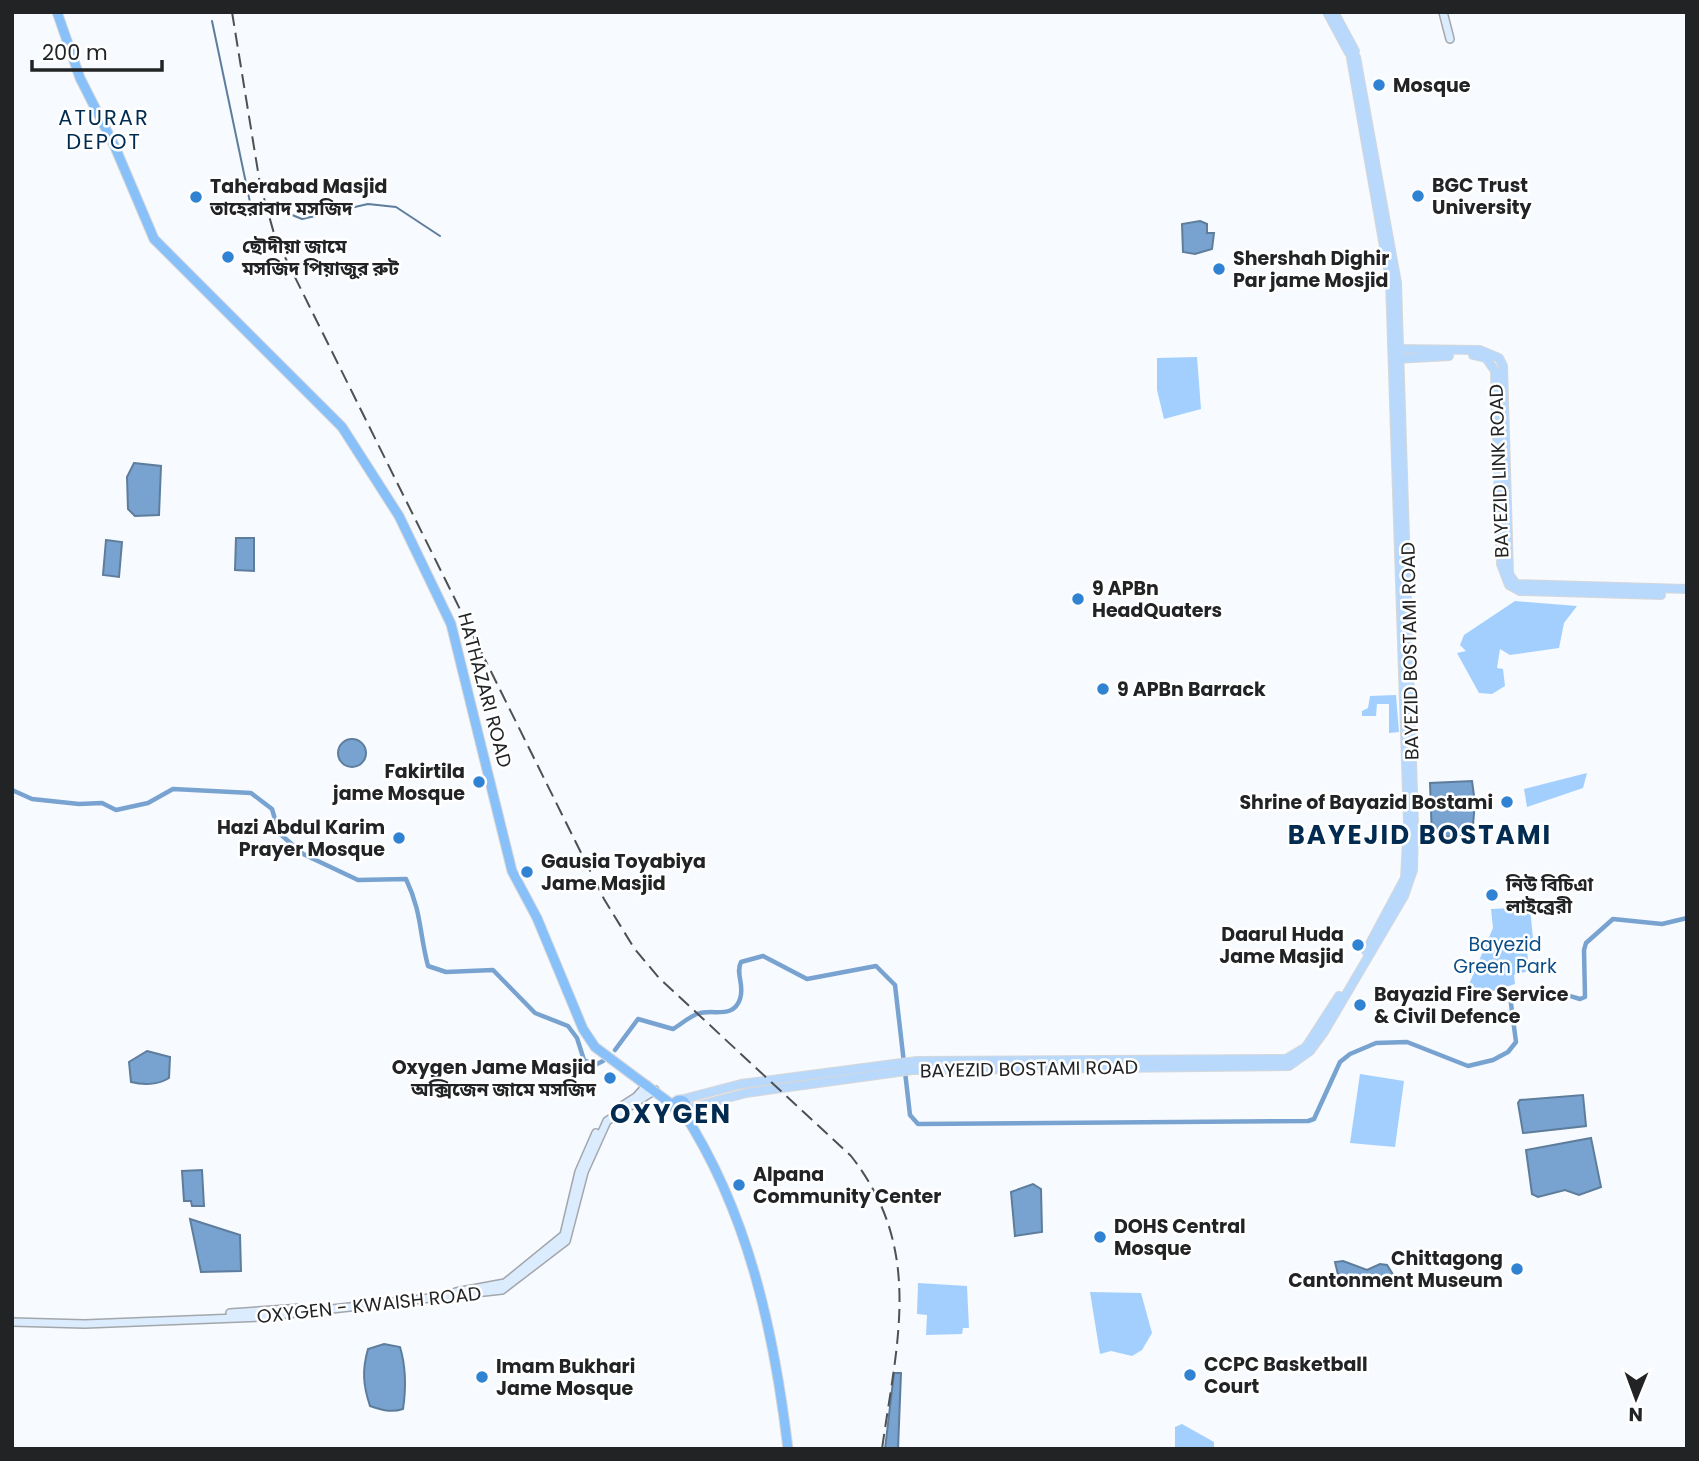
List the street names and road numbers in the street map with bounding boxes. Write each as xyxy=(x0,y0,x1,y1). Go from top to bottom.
street label: BAYEZID LINK ROAD xyxy=(1482,383,1516,559)
street label: BAYEZID BOSTAMI ROAD xyxy=(1395,542,1425,760)
street label: HATHAZARI ROAD xyxy=(451,610,519,770)
street label: BAYEZID BOSTAMI ROAD xyxy=(920,1054,1138,1084)
street label: OXYGEN - KWAISH ROAD xyxy=(255,1280,483,1330)

